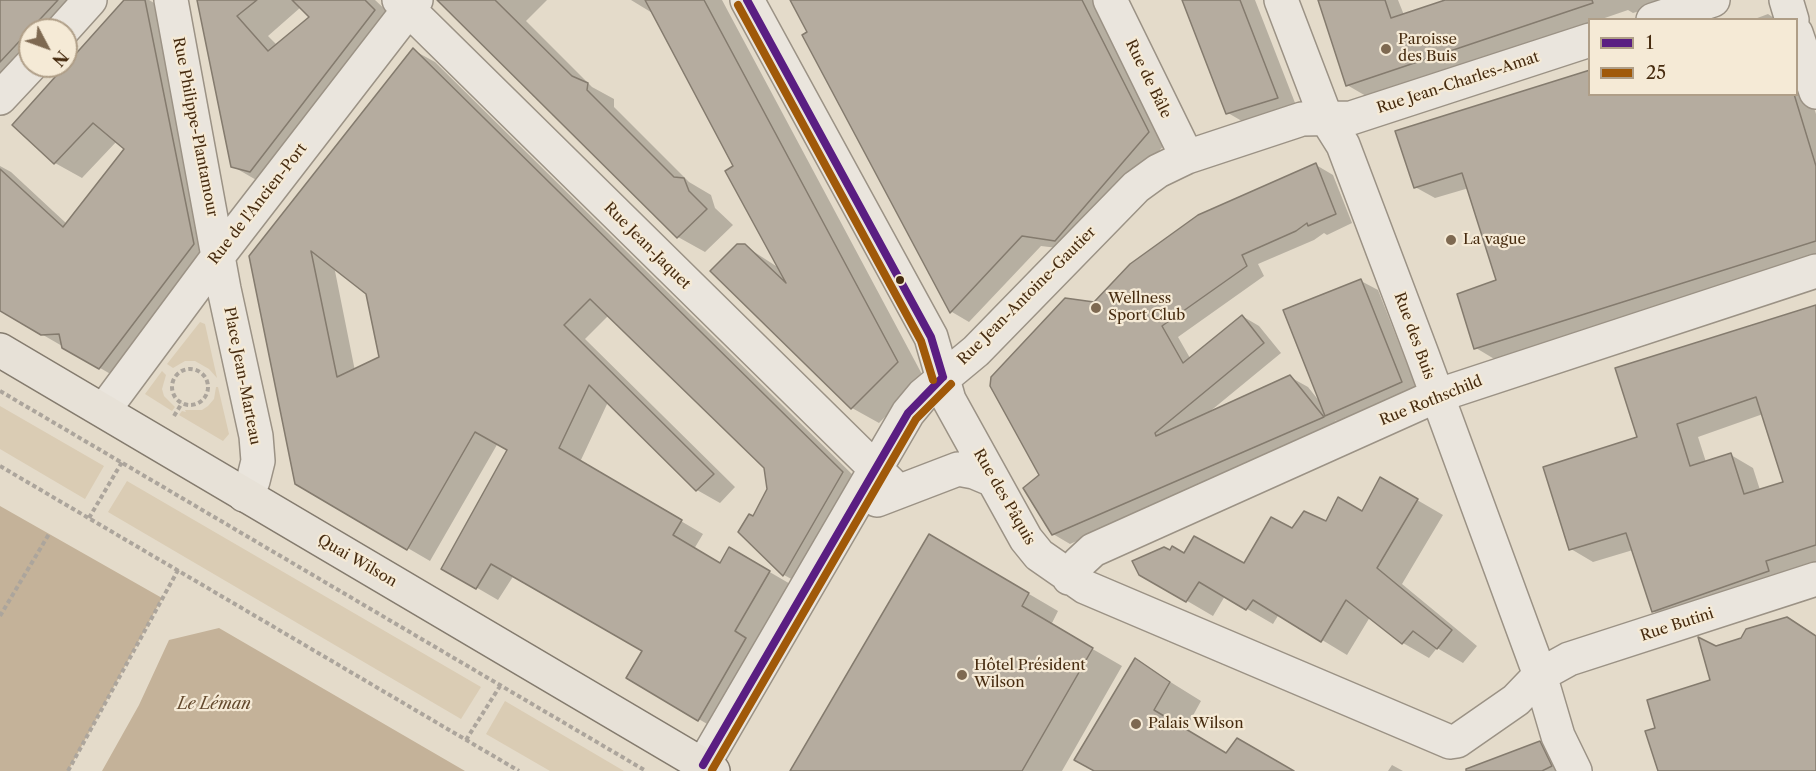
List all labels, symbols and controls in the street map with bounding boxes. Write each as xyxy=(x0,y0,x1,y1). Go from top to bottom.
north arrow xyxy=(18,18,78,78)
legend xyxy=(1588,18,1798,96)
place label: Paroisse des Buis xyxy=(1398,31,1457,66)
text: 1 xyxy=(1646,32,1654,54)
street label: Rue Philippe-Plantamour xyxy=(169,36,221,218)
street label: Rue de Bâle xyxy=(1121,37,1175,121)
marker: Paroisse des Buis xyxy=(1379,42,1393,56)
text: N xyxy=(48,47,72,70)
street label: Rue Jean-Charles-Amat xyxy=(1375,48,1541,118)
text: 25 xyxy=(1646,62,1666,84)
street label: Rue de l'Ancien-Port xyxy=(205,140,311,268)
street label: Rue Jean-Jaquet xyxy=(600,199,694,293)
street label: Rue Jean-Antoine-Gautier xyxy=(954,223,1100,369)
place label: La vague xyxy=(1463,231,1526,249)
marker: La vague xyxy=(1444,233,1458,247)
unlabelled marker xyxy=(894,274,906,286)
place label: Wellness Sport Club xyxy=(1108,290,1185,325)
street label: Rue des Buis xyxy=(1390,290,1438,382)
marker: Wellness Sport Club xyxy=(1089,301,1103,315)
street label: Place Jean-Marteau xyxy=(220,305,264,447)
street label: Rue Rothschild xyxy=(1377,372,1485,430)
street label: Rue des Pâquis xyxy=(969,446,1039,548)
street label: Quai Wilson xyxy=(314,531,400,591)
street label: Rue Butini xyxy=(1638,605,1716,645)
place label: Hôtel Président Wilson xyxy=(974,657,1086,692)
marker: Hôtel Président Wilson xyxy=(955,668,969,682)
water label: Le Léman xyxy=(177,694,251,714)
place label: Palais Wilson xyxy=(1148,715,1244,733)
marker: Palais Wilson xyxy=(1129,717,1143,731)

